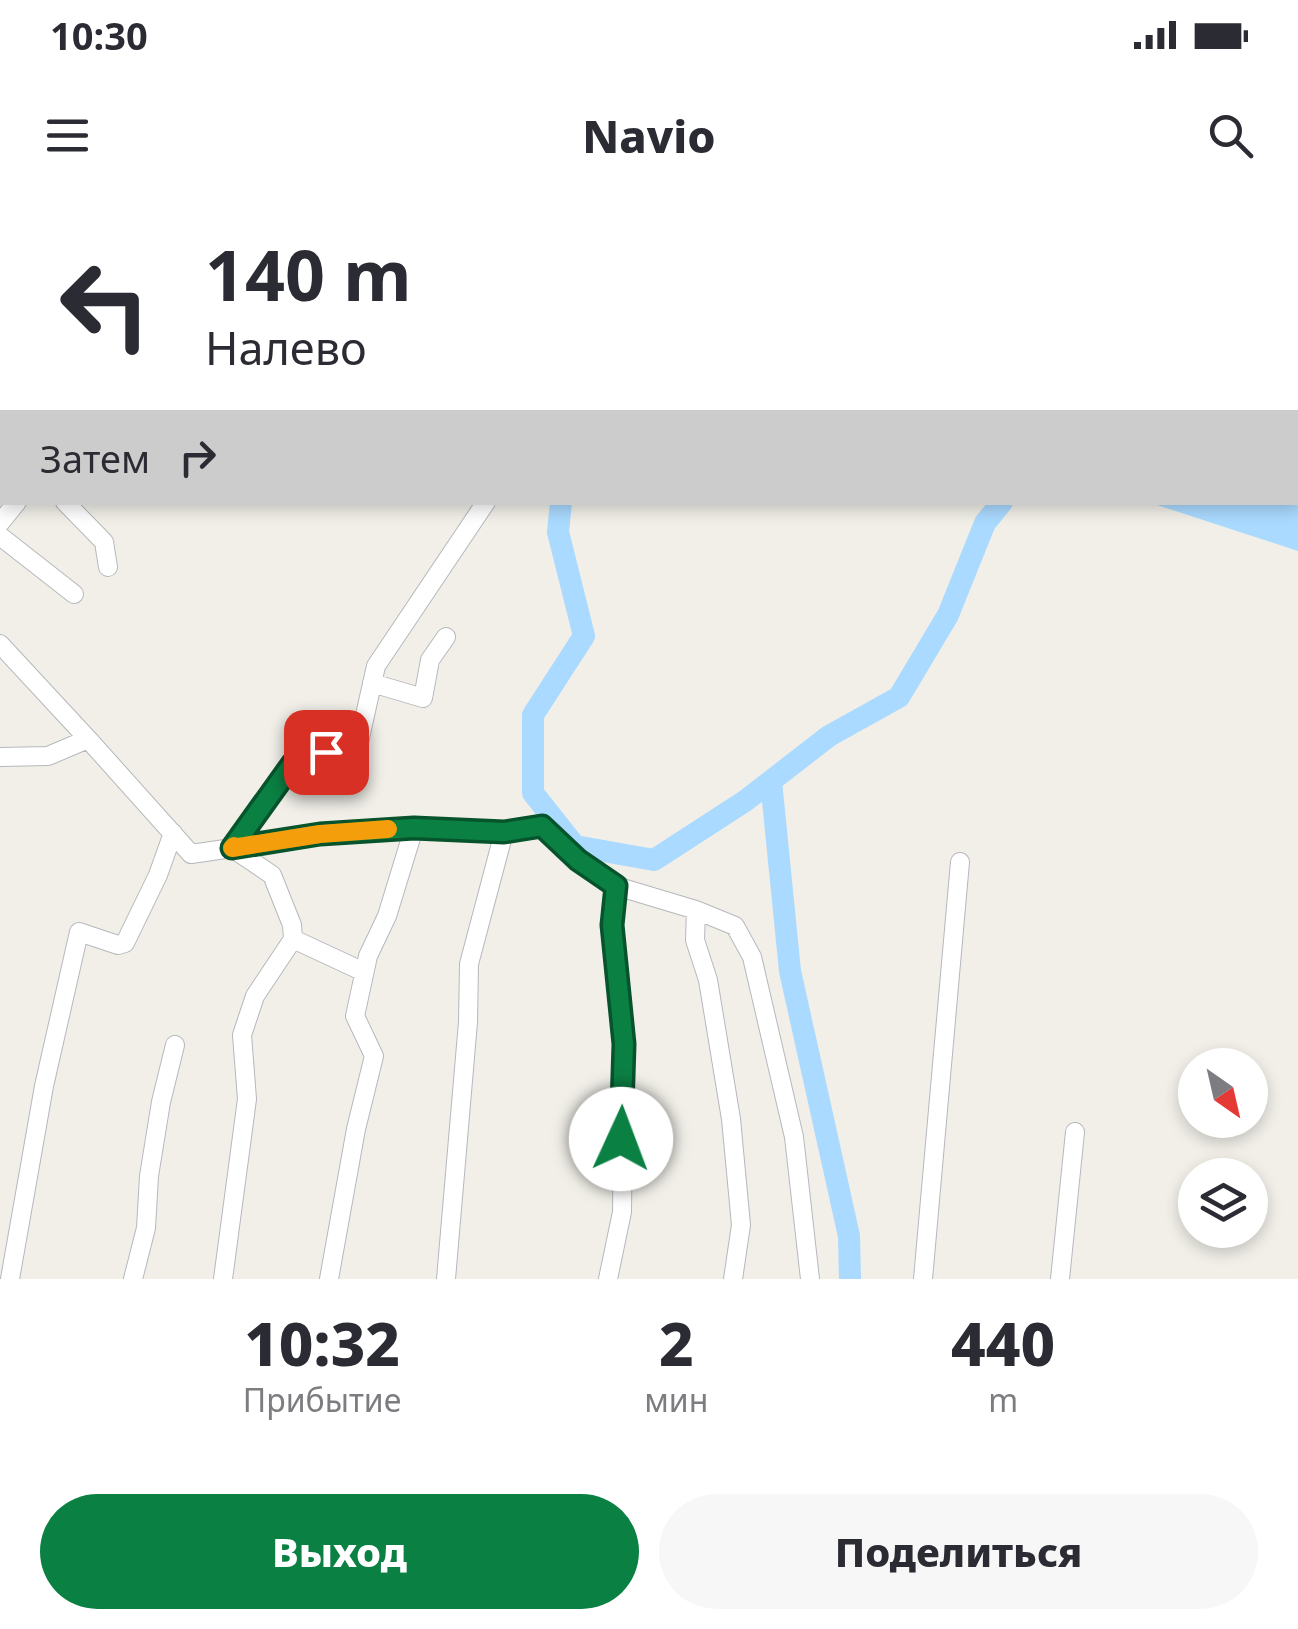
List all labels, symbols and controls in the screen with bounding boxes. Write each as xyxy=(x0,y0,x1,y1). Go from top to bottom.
text: 10:30 xyxy=(50,9,148,61)
text: Navio xyxy=(582,105,716,166)
icon: menu xyxy=(40,108,95,163)
icon: search xyxy=(1203,108,1258,163)
text: 140 m xyxy=(205,226,412,322)
icon: left xyxy=(40,240,170,370)
text: Налево xyxy=(205,317,367,378)
icon: right xyxy=(170,430,225,485)
text: Затем xyxy=(40,432,150,484)
pin xyxy=(284,710,369,795)
icon: arrive xyxy=(299,725,354,780)
north arrow xyxy=(1178,1048,1268,1138)
map controls xyxy=(1178,1048,1268,1248)
position arrow xyxy=(569,1087,673,1191)
button: layers xyxy=(1178,1158,1268,1248)
text: 10:32 xyxy=(244,1302,400,1384)
text: 2 xyxy=(659,1302,694,1384)
text: 440 xyxy=(951,1302,1055,1384)
text: Прибытие xyxy=(243,1378,401,1421)
text: мин xyxy=(644,1378,708,1421)
text: m xyxy=(988,1378,1018,1421)
button: Выход xyxy=(40,1494,639,1609)
button: Поделиться xyxy=(659,1494,1258,1609)

